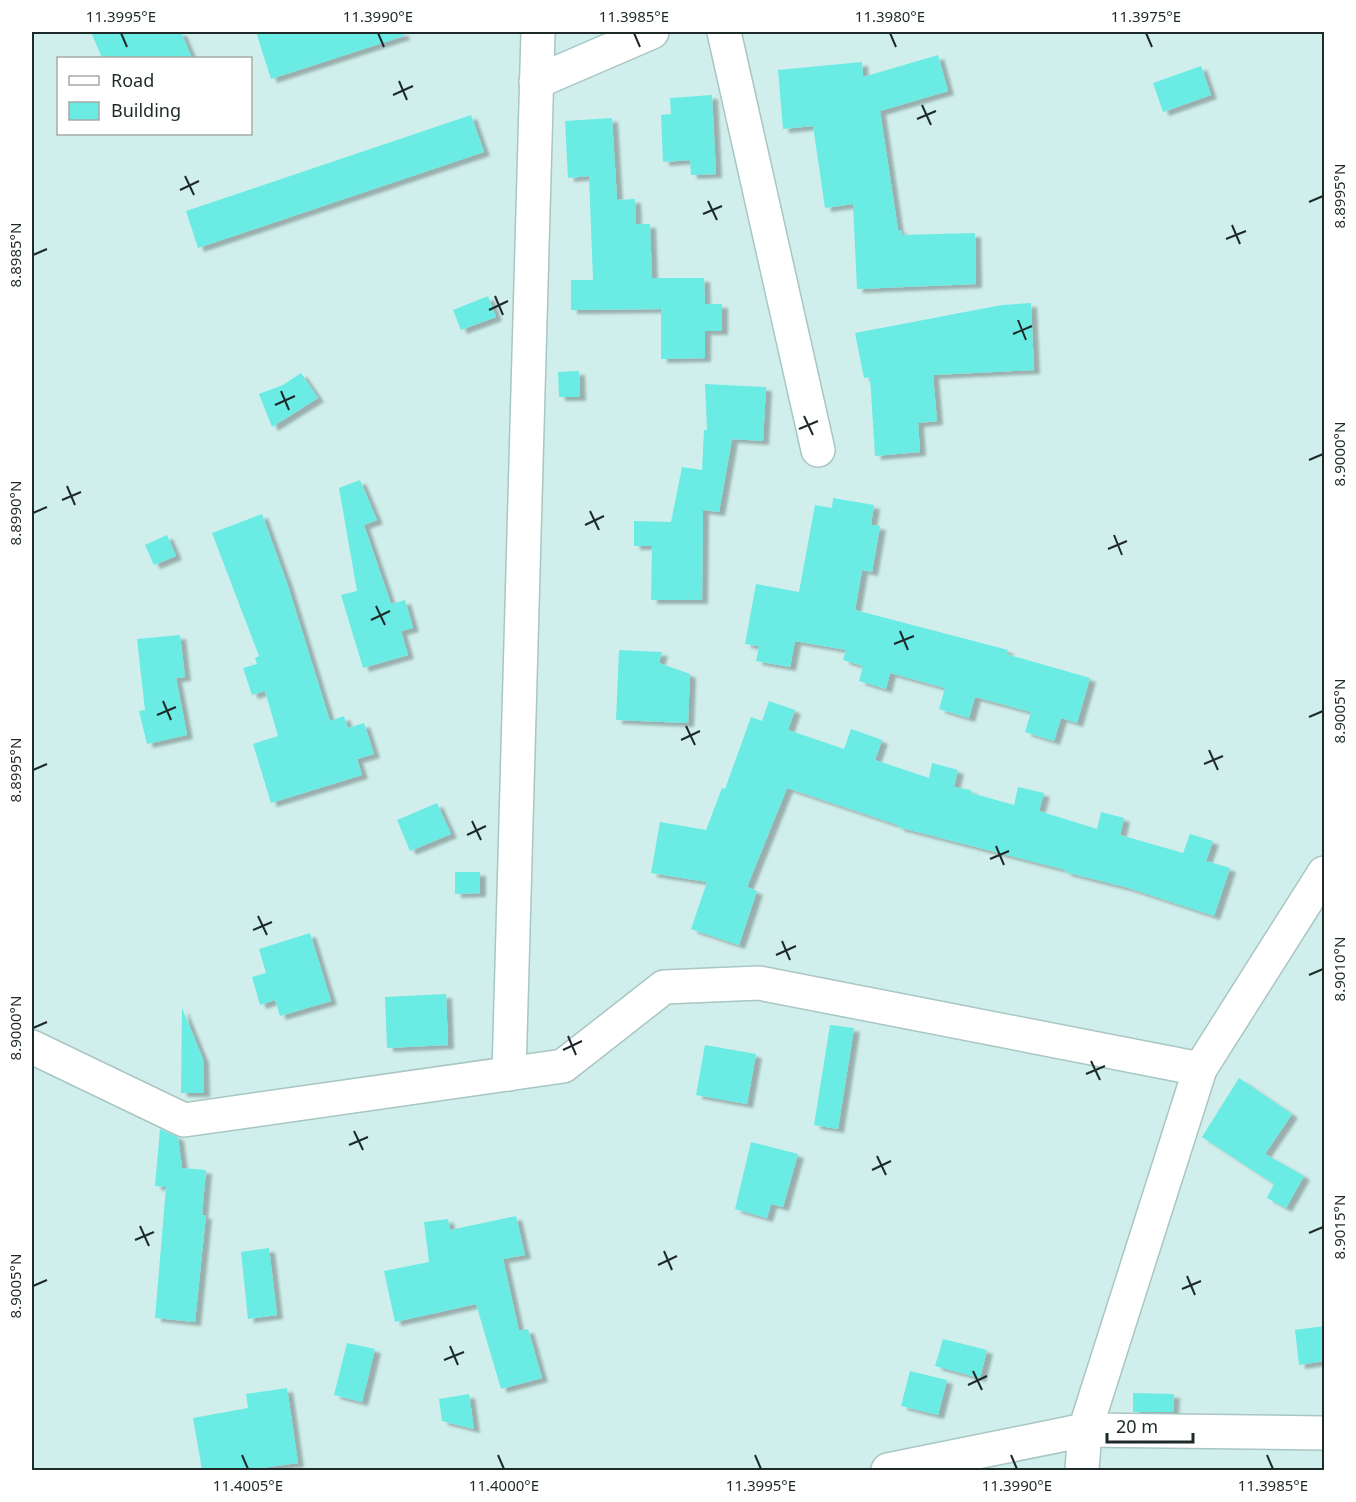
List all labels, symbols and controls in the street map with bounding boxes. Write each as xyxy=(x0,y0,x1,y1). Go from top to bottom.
text: 11.3995°E xyxy=(86,6,156,26)
text: 11.3990°E xyxy=(343,6,413,26)
text: 11.3985°E xyxy=(599,6,669,26)
text: 11.3980°E xyxy=(855,6,925,26)
text: 11.3975°E xyxy=(1111,6,1181,26)
legend xyxy=(57,57,252,135)
text: Road xyxy=(111,68,154,92)
text: Building xyxy=(111,98,181,122)
text: 8.8995°N xyxy=(1329,164,1349,228)
text: 8.8985°N xyxy=(5,223,25,287)
text: 8.9000°N xyxy=(1329,422,1349,486)
text: 8.8990°N xyxy=(5,481,25,545)
text: 8.9005°N xyxy=(1329,679,1349,743)
text: 8.8995°N xyxy=(5,738,25,802)
text: 8.9010°N xyxy=(1329,937,1349,1001)
text: 8.9000°N xyxy=(5,996,25,1060)
text: 8.9015°N xyxy=(1329,1195,1349,1259)
text: 8.9005°N xyxy=(5,1254,25,1318)
scale bar xyxy=(1107,1406,1192,1444)
text: 20 m xyxy=(1116,1414,1158,1438)
text: 11.4005°E xyxy=(213,1475,283,1495)
text: 11.4000°E xyxy=(469,1475,539,1495)
text: 11.3995°E xyxy=(726,1475,796,1495)
text: 11.3990°E xyxy=(982,1475,1052,1495)
text: 11.3985°E xyxy=(1238,1475,1308,1495)

